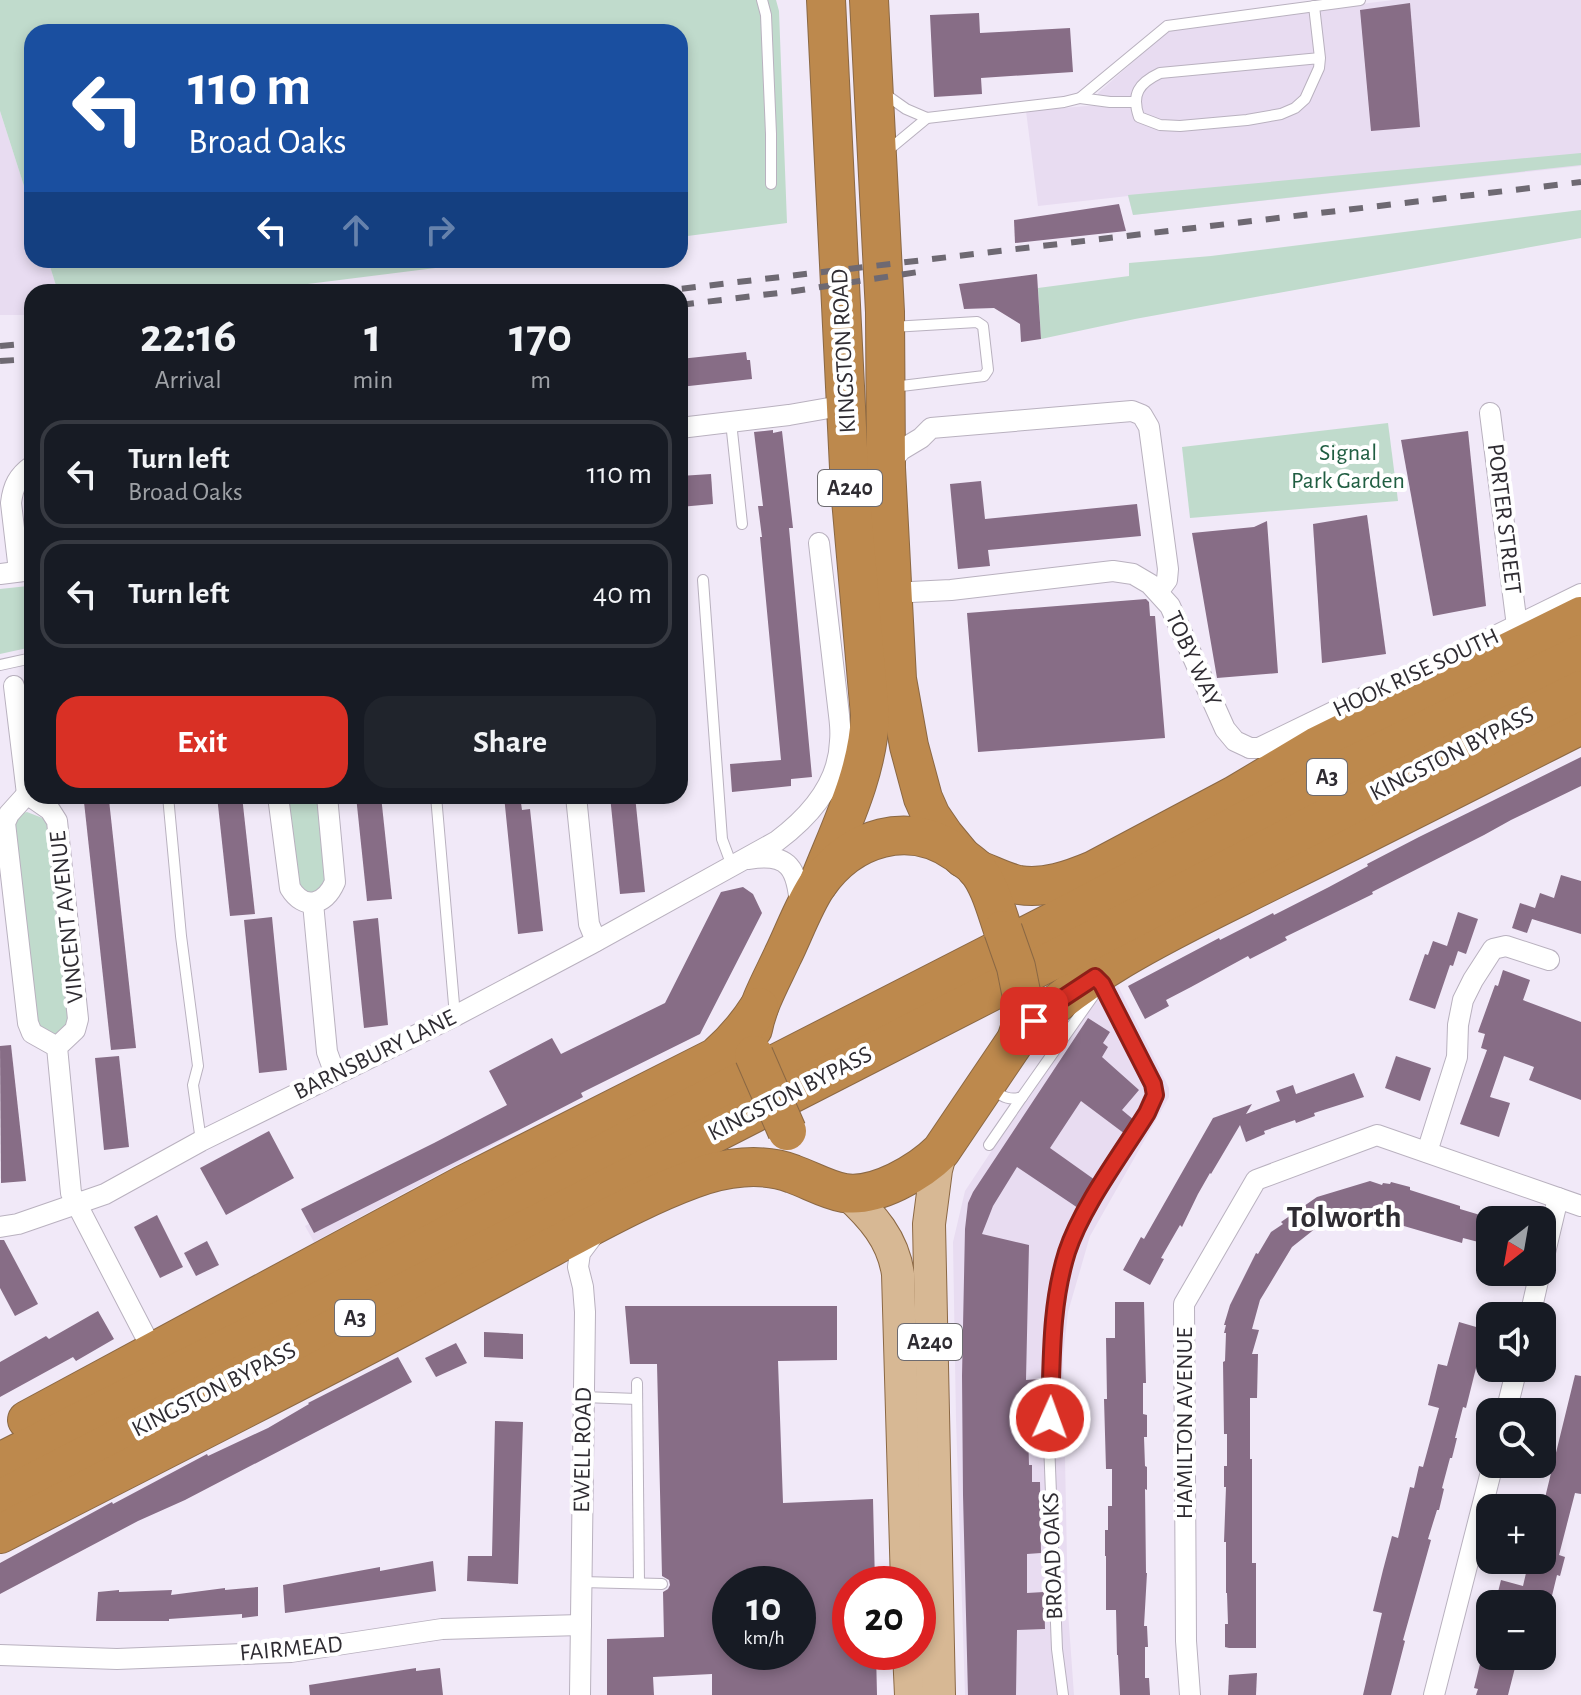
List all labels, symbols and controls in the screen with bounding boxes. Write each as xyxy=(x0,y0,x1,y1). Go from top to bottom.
icon: left xyxy=(56,56,160,160)
text: 110 m xyxy=(188,59,311,115)
text: Broad Oaks xyxy=(188,124,347,160)
icon: left xyxy=(250,208,294,252)
icon: ahead xyxy=(334,208,378,252)
icon: right xyxy=(418,208,462,252)
street label: KINGSTON ROAD xyxy=(828,268,860,434)
text: 22:16 xyxy=(140,313,237,361)
text: 1 xyxy=(364,313,381,361)
text: 170 xyxy=(509,313,572,361)
text: Arrival xyxy=(155,367,222,393)
text: min xyxy=(353,367,393,393)
text: m xyxy=(530,367,551,393)
park label: Signal Park Garden xyxy=(1291,441,1405,493)
street label: PORTER STREET xyxy=(1483,442,1525,596)
text: Turn left xyxy=(128,444,229,474)
icon: left xyxy=(60,452,104,496)
text: 110 m xyxy=(587,459,652,489)
road number: A240 xyxy=(818,470,882,506)
text: Broad Oaks xyxy=(128,479,243,505)
icon: left xyxy=(60,572,104,616)
text: Turn left xyxy=(128,579,229,609)
text: 40 m xyxy=(593,579,652,609)
street label: TOBY WAY xyxy=(1161,608,1226,711)
street label: HOOK RISE SOUTH xyxy=(1329,624,1503,722)
button: Exit xyxy=(56,696,348,788)
button: Share xyxy=(364,696,656,788)
street label: KINGSTON BYPASS xyxy=(1366,702,1538,806)
road number: A3 xyxy=(1307,759,1347,795)
street label: VINCENT AVENUE xyxy=(46,829,88,1004)
pin xyxy=(1000,987,1068,1055)
icon: arrive xyxy=(1012,999,1056,1043)
street label: BARNSBURY LANE xyxy=(290,1005,460,1105)
street label: KINGSTON BYPASS xyxy=(704,1042,876,1146)
district label: Tolworth xyxy=(1286,1201,1402,1233)
north arrow xyxy=(1476,1206,1556,1286)
map controls xyxy=(1476,1206,1556,1670)
road number: A3 xyxy=(335,1300,375,1336)
button: sound xyxy=(1476,1302,1556,1382)
road number: A240 xyxy=(898,1324,962,1360)
street label: HAMILTON AVENUE xyxy=(1173,1326,1197,1519)
street label: KINGSTON BYPASS xyxy=(128,1338,300,1442)
position arrow xyxy=(1008,1376,1092,1460)
street label: EWELL ROAD xyxy=(570,1387,596,1513)
button: search xyxy=(1476,1398,1556,1478)
street label: BROAD OAKS xyxy=(1039,1492,1067,1620)
button: + xyxy=(1476,1494,1556,1574)
speed limit sign: 20 xyxy=(832,1566,936,1670)
text: 10 xyxy=(746,1588,782,1628)
button: − xyxy=(1476,1590,1556,1670)
text: km/h xyxy=(743,1628,785,1648)
street label: FAIRMEAD xyxy=(238,1633,344,1665)

